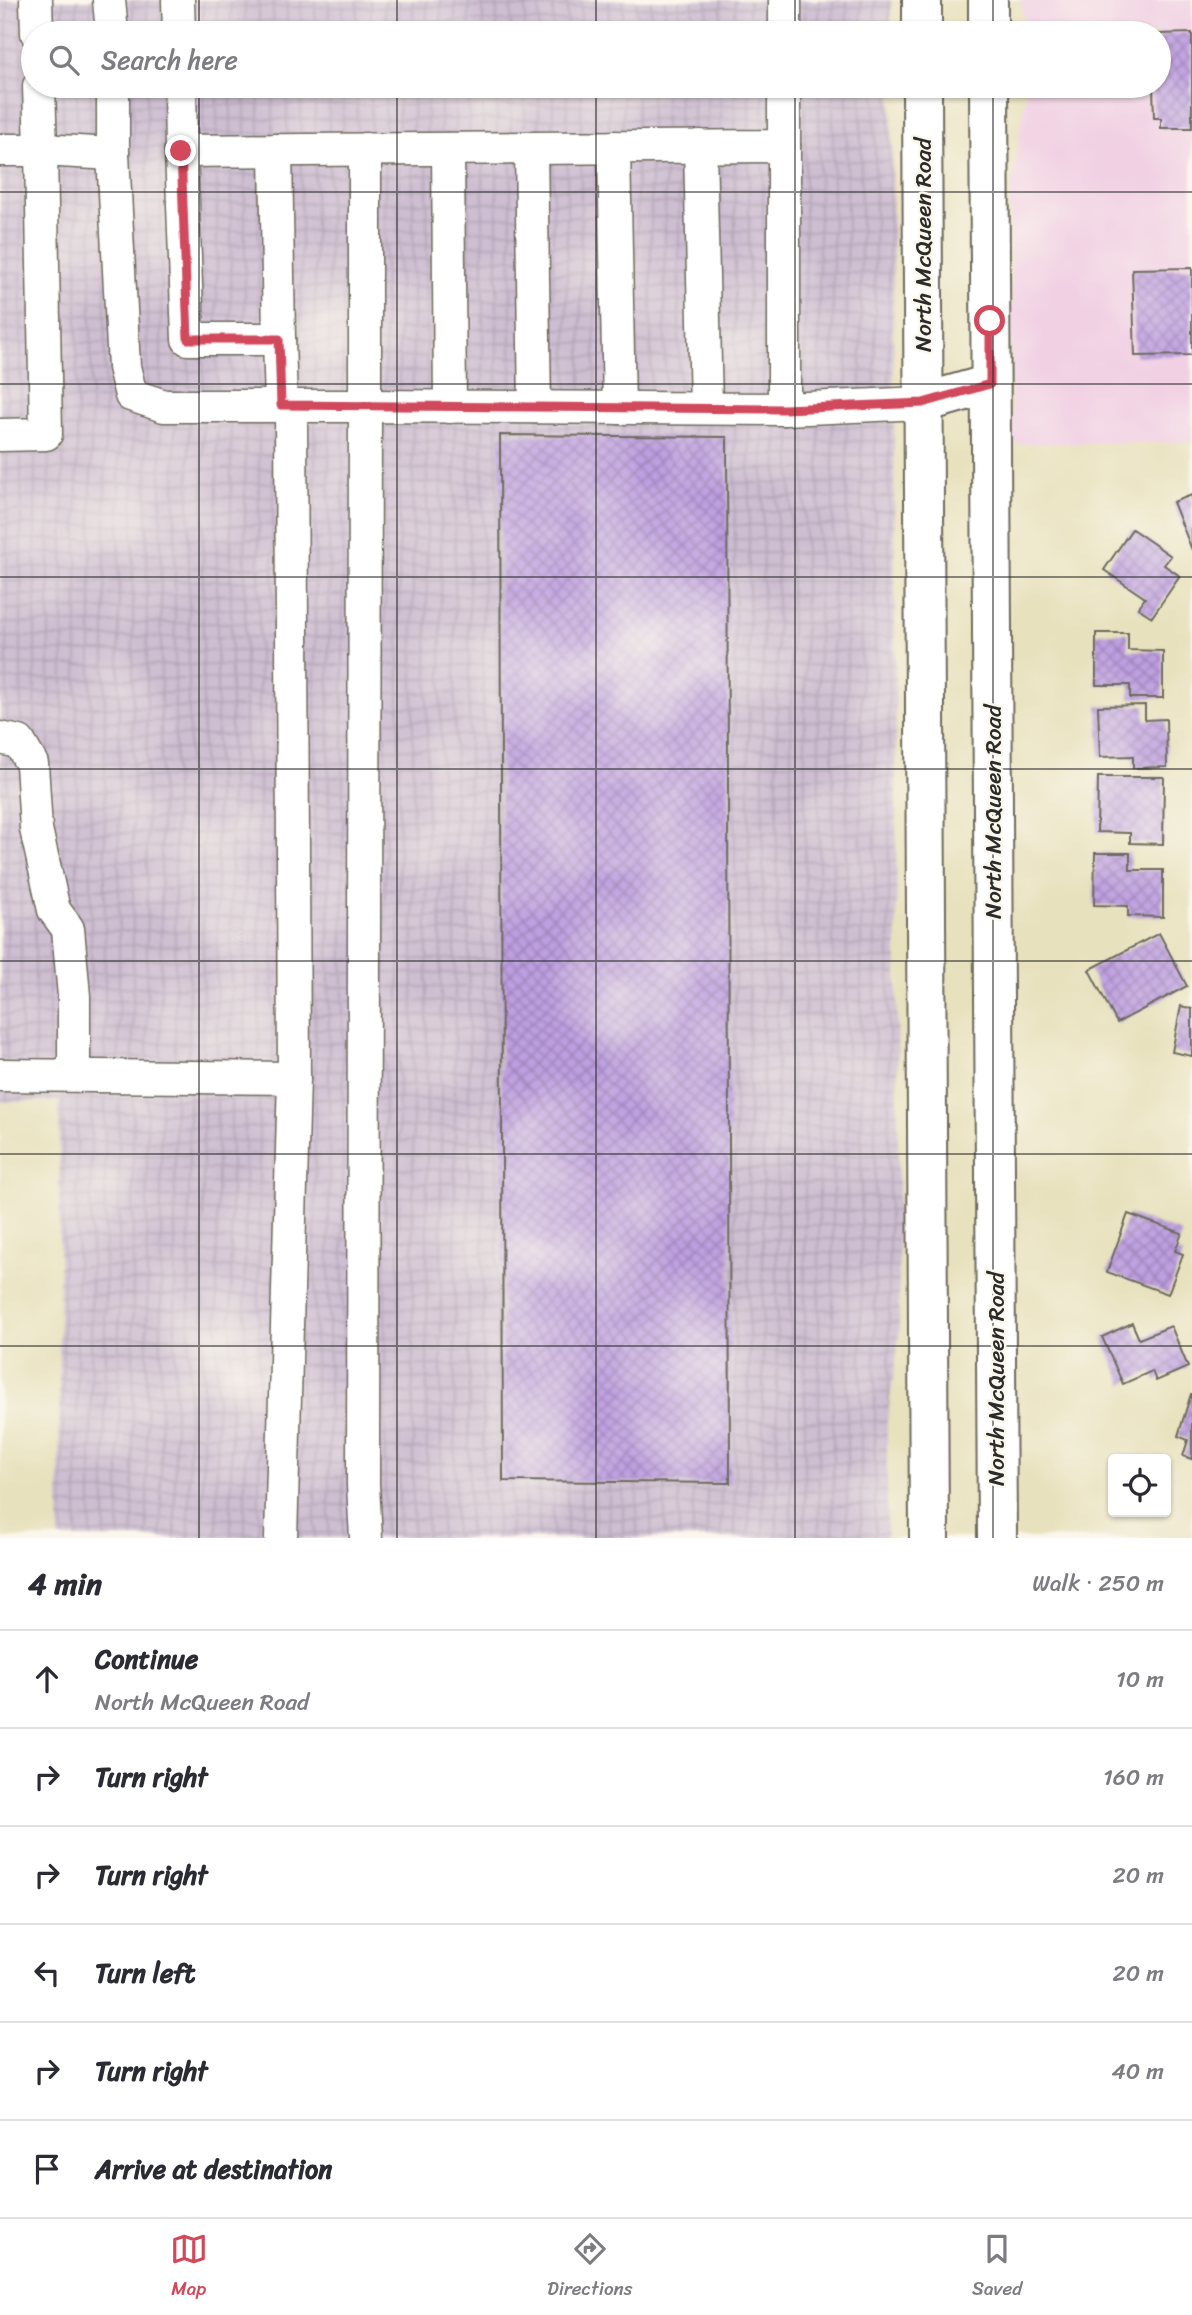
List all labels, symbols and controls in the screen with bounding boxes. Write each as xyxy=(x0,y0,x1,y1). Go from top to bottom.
search box xyxy=(21,21,1171,98)
text: Search here xyxy=(101,37,238,83)
icon: search xyxy=(45,41,83,79)
route end xyxy=(165,135,196,166)
street label: North McQueen Road xyxy=(903,136,944,352)
route start xyxy=(974,305,1005,336)
street label: North McQueen Road xyxy=(973,703,1014,919)
street label: North McQueen Road xyxy=(976,1270,1017,1486)
map controls xyxy=(1108,1454,1171,1517)
button: locate xyxy=(1108,1454,1171,1517)
text: 4 min xyxy=(28,1557,102,1611)
text: Walk · 250 m xyxy=(1032,1563,1164,1604)
text: Continue xyxy=(95,1636,198,1682)
text: 10 m xyxy=(1116,1659,1164,1700)
icon: ahead xyxy=(28,1660,66,1698)
text: North McQueen Road xyxy=(95,1682,309,1723)
text: Turn right xyxy=(95,1754,208,1800)
text: 160 m xyxy=(1103,1757,1164,1798)
icon: right xyxy=(28,1758,66,1796)
text: Turn right xyxy=(95,1852,208,1898)
text: 20 m xyxy=(1113,1855,1164,1896)
icon: right xyxy=(28,1856,66,1894)
text: Turn left xyxy=(95,1950,195,1996)
text: 20 m xyxy=(1113,1953,1164,1994)
icon: left xyxy=(28,1954,66,1992)
text: Turn right xyxy=(95,2048,208,2094)
text: 40 m xyxy=(1111,2051,1164,2092)
icon: right xyxy=(28,2052,66,2090)
text: Arrive at destination xyxy=(95,2146,332,2192)
icon: arrive xyxy=(28,2150,66,2188)
tab: Map xyxy=(170,2230,208,2305)
tab: Directions xyxy=(547,2230,633,2305)
tab: Saved xyxy=(972,2230,1022,2305)

